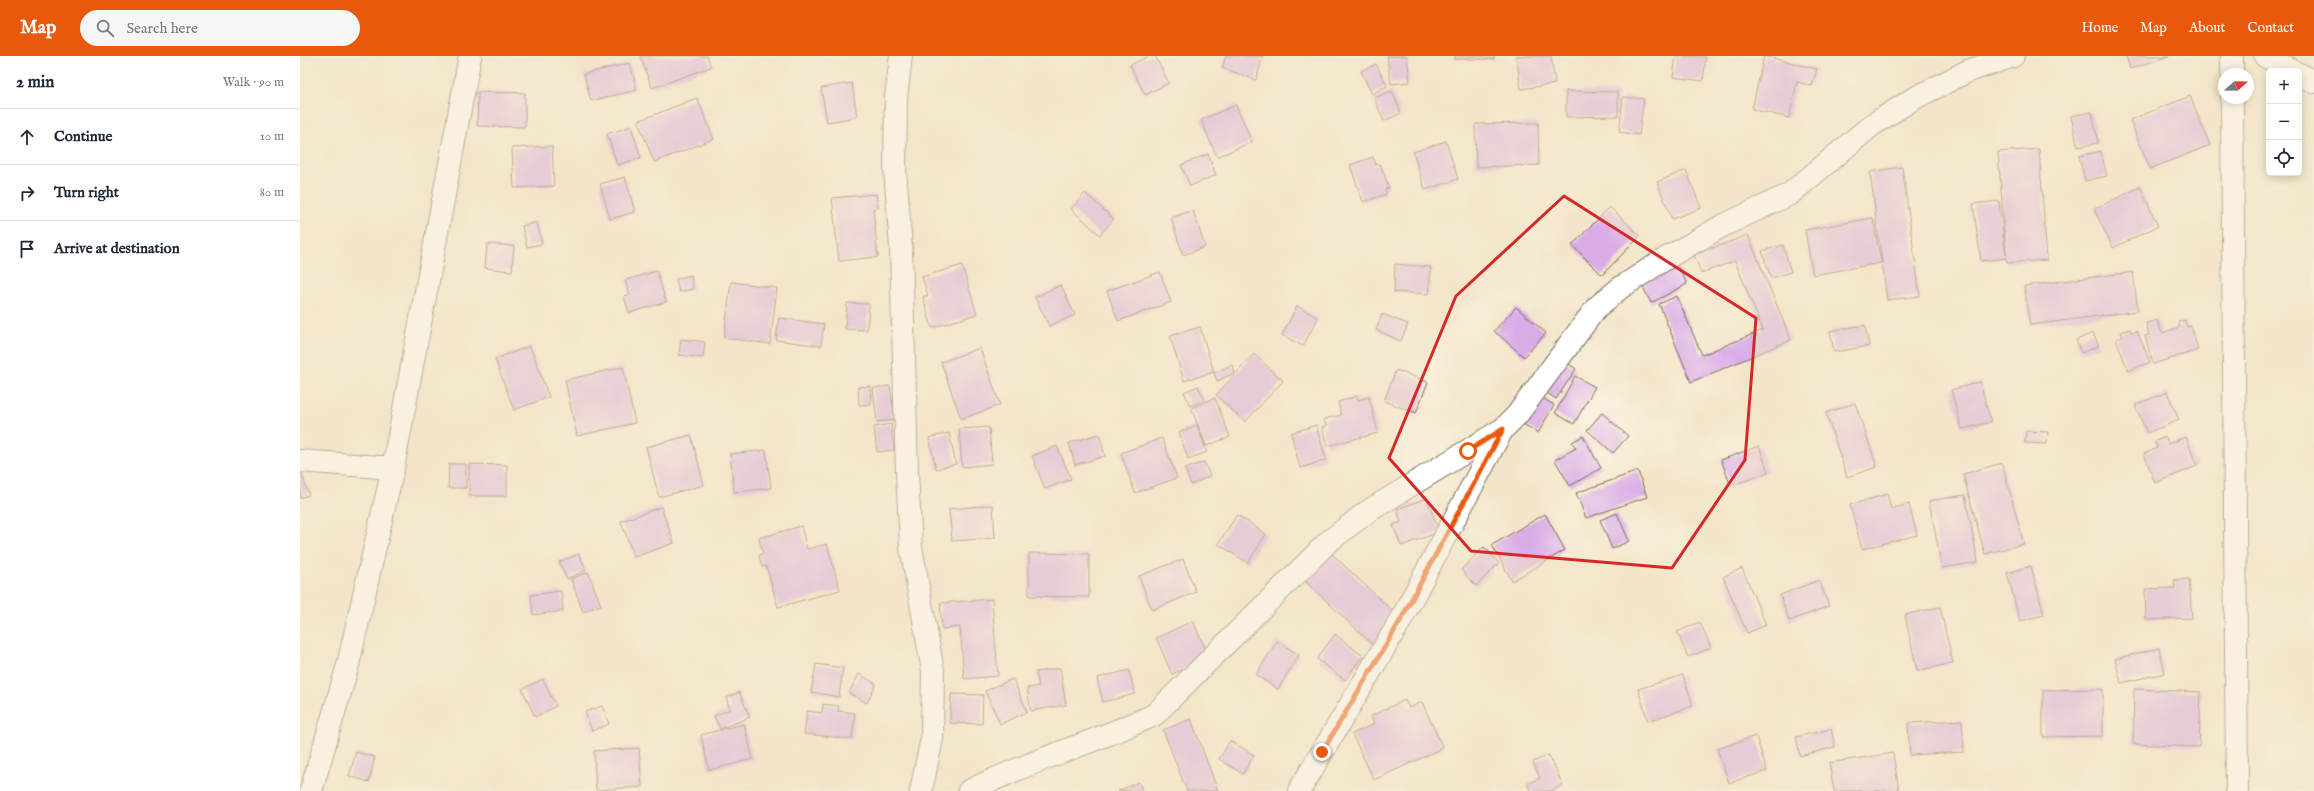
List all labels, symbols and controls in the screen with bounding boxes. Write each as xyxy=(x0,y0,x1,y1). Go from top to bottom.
search box xyxy=(80,10,360,46)
text: Map xyxy=(20,16,56,40)
icon: search xyxy=(94,17,116,39)
text: Search here xyxy=(126,19,198,38)
text: Home xyxy=(2082,19,2118,37)
text: Map xyxy=(2140,19,2167,37)
text: About xyxy=(2189,19,2225,37)
text: Contact xyxy=(2247,19,2294,37)
north arrow xyxy=(2218,68,2254,104)
map controls xyxy=(2266,68,2302,176)
button: + xyxy=(2266,68,2302,104)
text: 2 min xyxy=(16,72,54,93)
text: Walk · 90 m xyxy=(223,74,284,91)
button: − xyxy=(2266,104,2302,140)
icon: ahead xyxy=(16,126,38,148)
text: Continue xyxy=(54,127,112,146)
text: 10 m xyxy=(260,128,284,145)
button: locate xyxy=(2266,140,2302,176)
icon: right xyxy=(16,182,38,204)
text: Turn right xyxy=(54,183,119,202)
text: 80 m xyxy=(260,184,284,201)
icon: arrive xyxy=(16,238,38,260)
text: Arrive at destination xyxy=(54,239,180,258)
route start xyxy=(1459,442,1477,460)
route end xyxy=(1313,743,1331,761)

